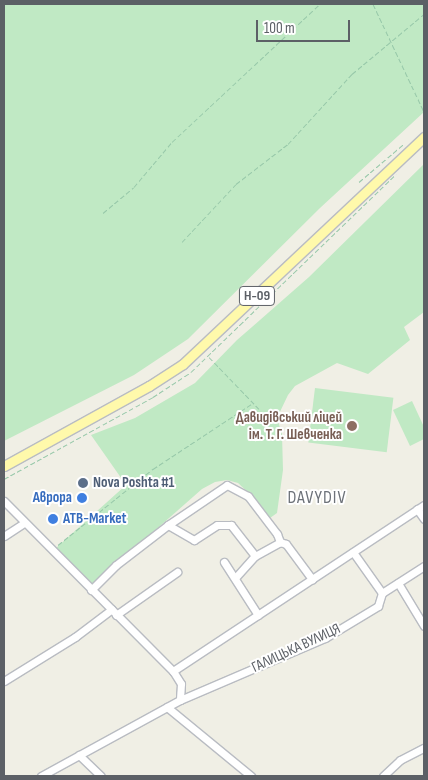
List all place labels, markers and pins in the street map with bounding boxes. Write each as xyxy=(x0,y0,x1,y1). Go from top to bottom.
place label: Давидівський ліцей ім. Т. Г. Шевченка xyxy=(236,408,342,443)
marker: Давидівський ліцей ім. Т. Г. Шевченка xyxy=(346,420,358,432)
place label: Nova Poshta #1 xyxy=(93,474,174,492)
marker: Nova Poshta #1 xyxy=(77,477,89,489)
place label: Аврора xyxy=(33,489,72,507)
marker: Аврора xyxy=(76,492,88,504)
place label: ATB-Market xyxy=(63,510,127,528)
marker: ATB-Market xyxy=(47,513,59,525)

